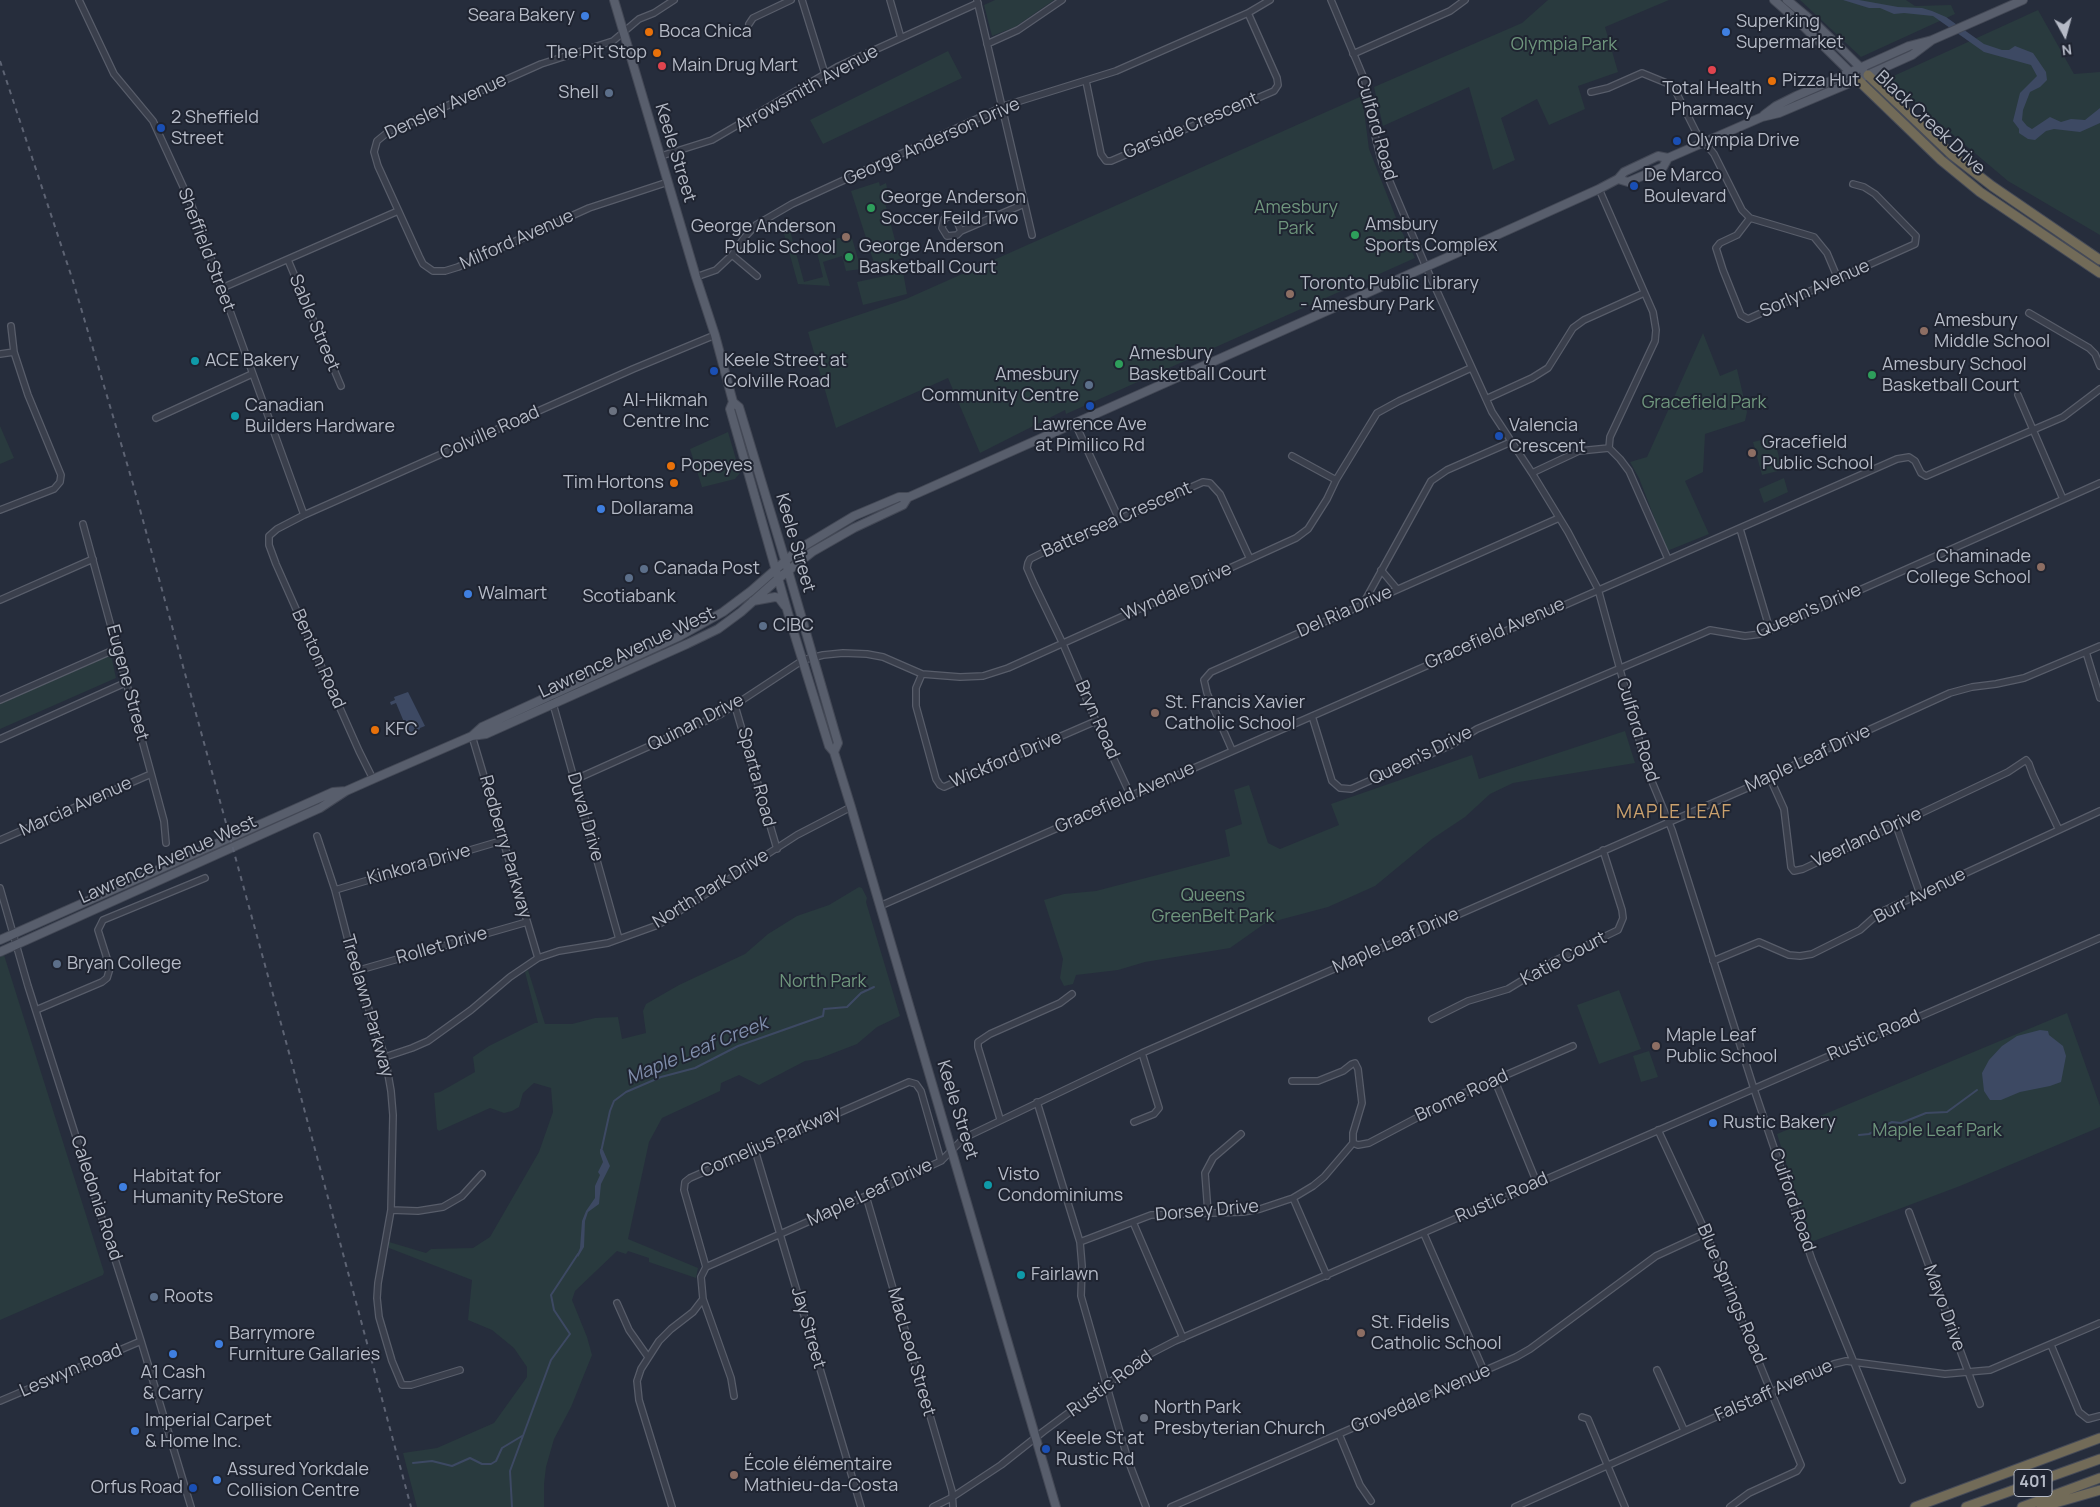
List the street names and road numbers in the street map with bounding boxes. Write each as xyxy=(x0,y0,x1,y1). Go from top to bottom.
street label: Arrowsmith Avenue xyxy=(732,41,882,137)
street label: Black Creek Drive xyxy=(1871,66,1989,180)
street label: Densley Avenue xyxy=(382,69,510,145)
street label: Culford Road xyxy=(1351,73,1401,183)
street label: Garside Crescent xyxy=(1120,88,1262,164)
street label: George Anderson Drive xyxy=(841,93,1023,191)
street label: Keele Street xyxy=(650,101,700,205)
street label: Sheffield Street xyxy=(173,185,239,315)
street label: Milford Avenue xyxy=(457,205,577,275)
street label: Sorlyn Avenue xyxy=(1757,255,1873,323)
street label: Sable Street xyxy=(284,271,344,375)
street label: Colville Road xyxy=(437,402,543,464)
street label: Battersea Crescent xyxy=(1039,477,1195,563)
street label: Keele Street xyxy=(771,491,819,595)
street label: Wyndale Drive xyxy=(1119,558,1235,626)
street label: Queen's Drive xyxy=(1753,579,1865,643)
street label: Del Ria Drive xyxy=(1294,581,1396,643)
street label: Gracefield Avenue xyxy=(1422,594,1568,674)
street label: Lawrence Avenue West xyxy=(536,603,718,703)
street label: Benton Road xyxy=(286,606,350,712)
street label: Eugene Street xyxy=(101,623,153,743)
street label: Culford Road xyxy=(1611,675,1663,785)
street label: Bryn Road xyxy=(1070,677,1124,763)
street label: Quinan Drive xyxy=(644,690,748,756)
street label: Maple Leaf Drive xyxy=(1742,721,1874,797)
street label: Queen's Drive xyxy=(1366,722,1476,790)
street label: Sparta Road xyxy=(732,725,780,829)
street label: Wickford Drive xyxy=(947,727,1065,793)
street label: Gracefield Avenue xyxy=(1052,758,1198,838)
street label: Duval Drive xyxy=(562,770,608,864)
street label: Marcia Avenue xyxy=(17,773,135,841)
street label: Redberry Parkway xyxy=(474,773,536,921)
street label: Veerland Drive xyxy=(1809,803,1925,873)
street label: Lawrence Avenue West xyxy=(76,811,260,909)
street label: Kinkora Drive xyxy=(365,840,473,890)
street label: North Park Drive xyxy=(649,845,773,933)
street label: Burr Avenue xyxy=(1871,864,1969,928)
street label: Maple Leaf Drive xyxy=(1330,904,1462,978)
street label: Rollet Drive xyxy=(394,923,490,969)
street label: Katie Court xyxy=(1517,927,1611,991)
street label: Treelawn Parkway xyxy=(336,932,398,1080)
street label: Rustic Road xyxy=(1824,1006,1924,1066)
street label: Keele Street xyxy=(932,1058,982,1162)
street label: Brome Road xyxy=(1412,1065,1512,1127)
street label: Cornelius Parkway xyxy=(697,1101,845,1183)
street label: Caledonia Road xyxy=(66,1133,126,1263)
street label: Culford Road xyxy=(1764,1146,1820,1254)
street label: Maple Leaf Drive xyxy=(804,1155,936,1231)
street label: Rustic Road xyxy=(1452,1168,1552,1228)
street label: Dorsey Drive xyxy=(1154,1196,1260,1226)
street label: Blue Springs Road xyxy=(1692,1221,1770,1367)
street label: Mayo Drive xyxy=(1918,1262,1970,1354)
street label: Jay Street xyxy=(786,1285,830,1371)
street label: MacLeod Street xyxy=(882,1285,940,1419)
street label: Leswyn Road xyxy=(17,1340,125,1402)
street label: Rustic Road xyxy=(1064,1346,1156,1422)
street label: Falstaff Avenue xyxy=(1712,1355,1836,1427)
street label: Grovedale Avenue xyxy=(1348,1360,1494,1438)
road number: 401 xyxy=(2014,1470,2052,1496)

